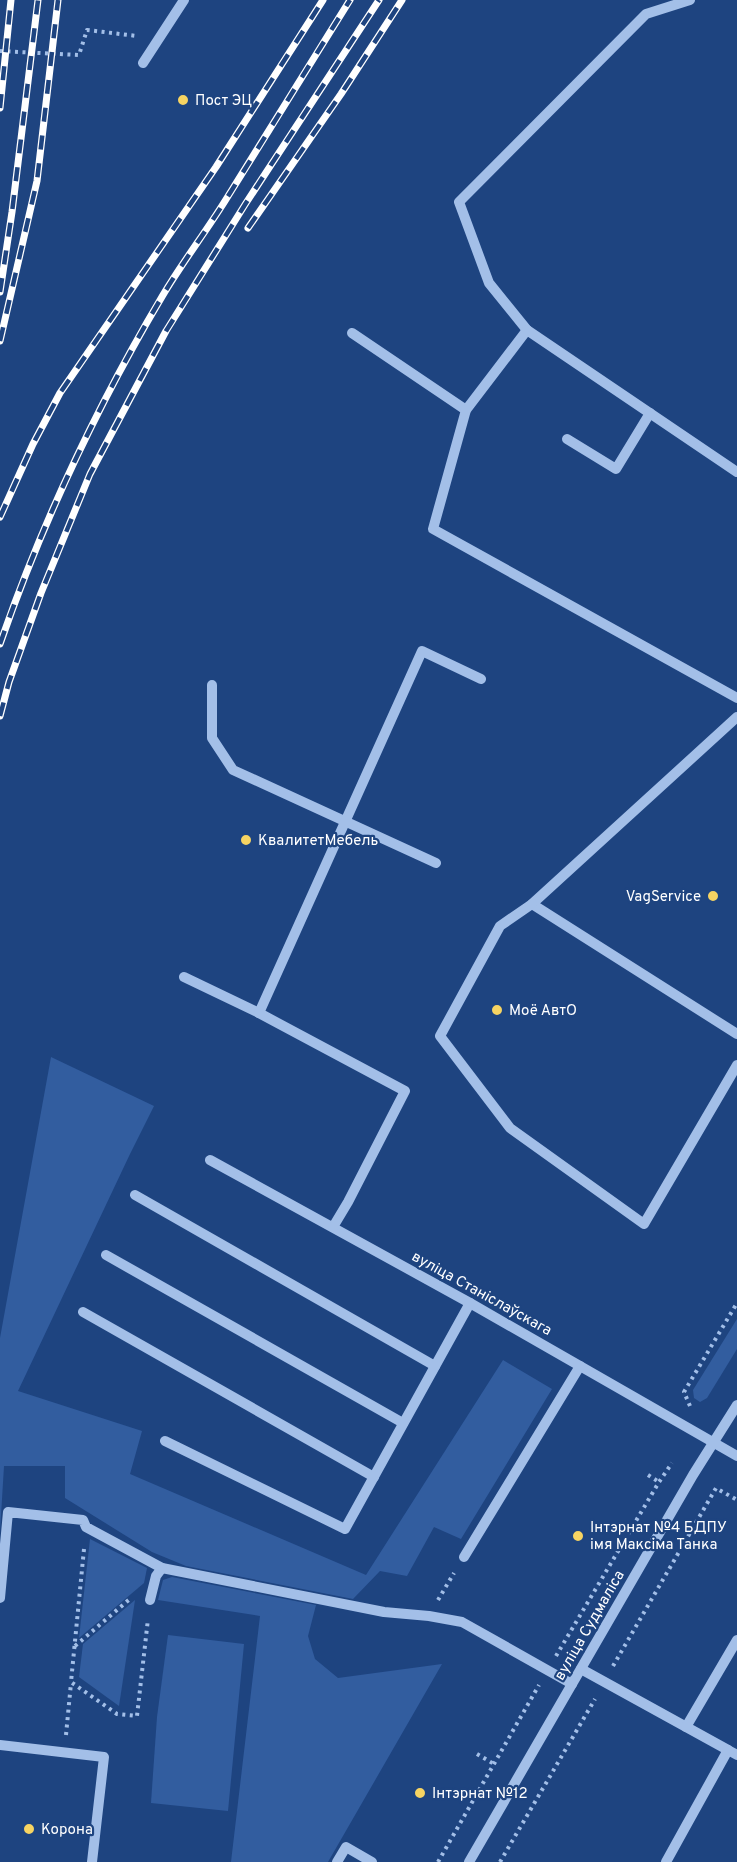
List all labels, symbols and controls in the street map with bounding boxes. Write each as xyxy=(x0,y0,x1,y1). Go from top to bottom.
place label: Пост ЭЦ xyxy=(195,92,252,111)
marker: Пост ЭЦ xyxy=(176,93,190,107)
place label: КвалитетМебель xyxy=(258,832,379,851)
marker: КвалитетМебель xyxy=(239,833,253,847)
place label: VagService xyxy=(626,888,701,907)
marker: VagService xyxy=(706,889,720,903)
place label: Моё АвтО xyxy=(509,1002,577,1021)
marker: Моё АвтО xyxy=(490,1003,504,1017)
street label: вуліца Станіслаўскага xyxy=(408,1248,555,1341)
place label: Інтэрнат №4 БДПУ імя Максіма Танка xyxy=(590,1519,727,1555)
marker: Інтэрнат №4 БДПУ імя Максіма Танка xyxy=(571,1529,585,1543)
street label: вуліца Судмаліса xyxy=(551,1567,630,1684)
place label: Інтэрнат №12 xyxy=(432,1785,528,1804)
marker: Інтэрнат №12 xyxy=(413,1786,427,1800)
place label: Корона xyxy=(41,1821,93,1840)
marker: Корона xyxy=(22,1822,36,1836)

